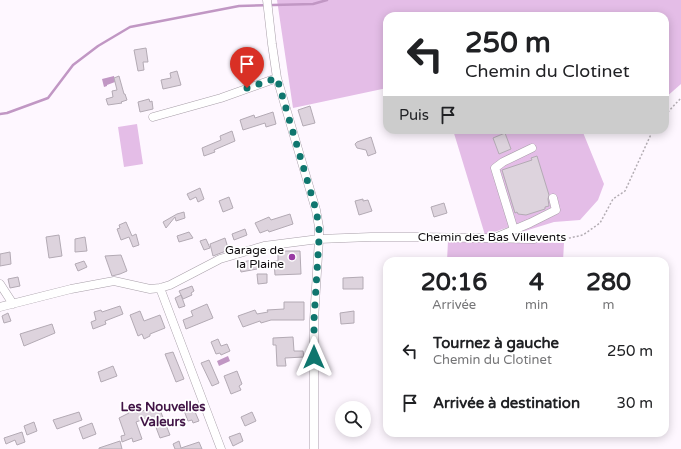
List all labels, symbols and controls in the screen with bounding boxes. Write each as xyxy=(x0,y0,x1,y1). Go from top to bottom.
text: 250 m xyxy=(465,26,551,60)
icon: left xyxy=(399,28,451,80)
pin xyxy=(230,47,264,88)
icon: arrive xyxy=(236,53,258,75)
text: Chemin du Clotinet xyxy=(465,60,630,82)
icon: arrive xyxy=(437,104,459,126)
text: Puis xyxy=(399,106,429,124)
street label: Chemin des Bas Villevents xyxy=(418,230,567,244)
place label: Garage de la Plaine xyxy=(225,243,284,271)
marker: Garage de la Plaine xyxy=(287,252,297,262)
text: 20:16 xyxy=(421,268,487,297)
text: 4 xyxy=(529,268,544,297)
text: 280 xyxy=(586,268,631,297)
text: Arrivée xyxy=(432,297,476,313)
text: min xyxy=(525,297,548,313)
text: m xyxy=(603,297,615,313)
text: Tournez à gauche xyxy=(433,334,559,352)
position arrow xyxy=(293,336,335,378)
icon: left xyxy=(399,340,421,362)
text: 250 m xyxy=(607,342,653,360)
text: Chemin du Clotinet xyxy=(433,352,552,368)
icon: arrive xyxy=(399,392,421,414)
text: Arrivée à destination xyxy=(433,394,580,412)
text: 30 m xyxy=(616,394,653,412)
district label: Les Nouvelles Valeurs xyxy=(121,399,205,430)
map controls xyxy=(335,401,371,437)
button: search xyxy=(335,401,371,437)

